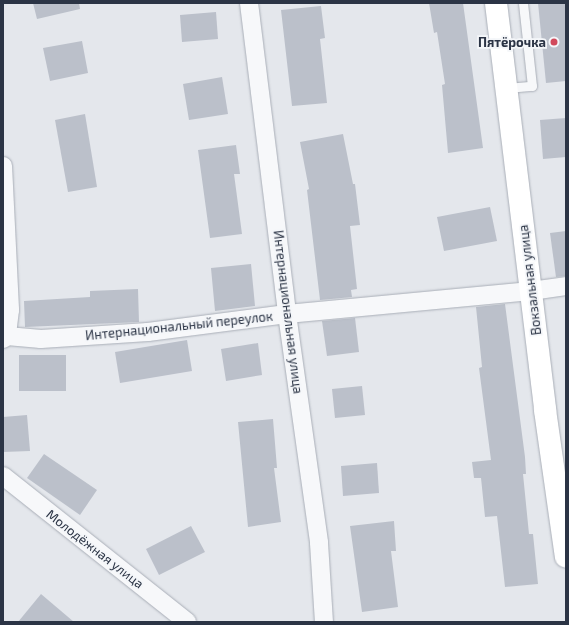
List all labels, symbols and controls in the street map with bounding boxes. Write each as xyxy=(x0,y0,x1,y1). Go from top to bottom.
place label: Пятёрочка xyxy=(478,34,546,50)
marker: Пятёрочка xyxy=(549,37,559,47)
street label: Вокзальная улица xyxy=(515,224,545,336)
street label: Интернациональная улица xyxy=(270,229,306,395)
street label: Интернациональный переулок xyxy=(85,308,273,344)
street label: Молодёжная улица xyxy=(43,506,147,592)

